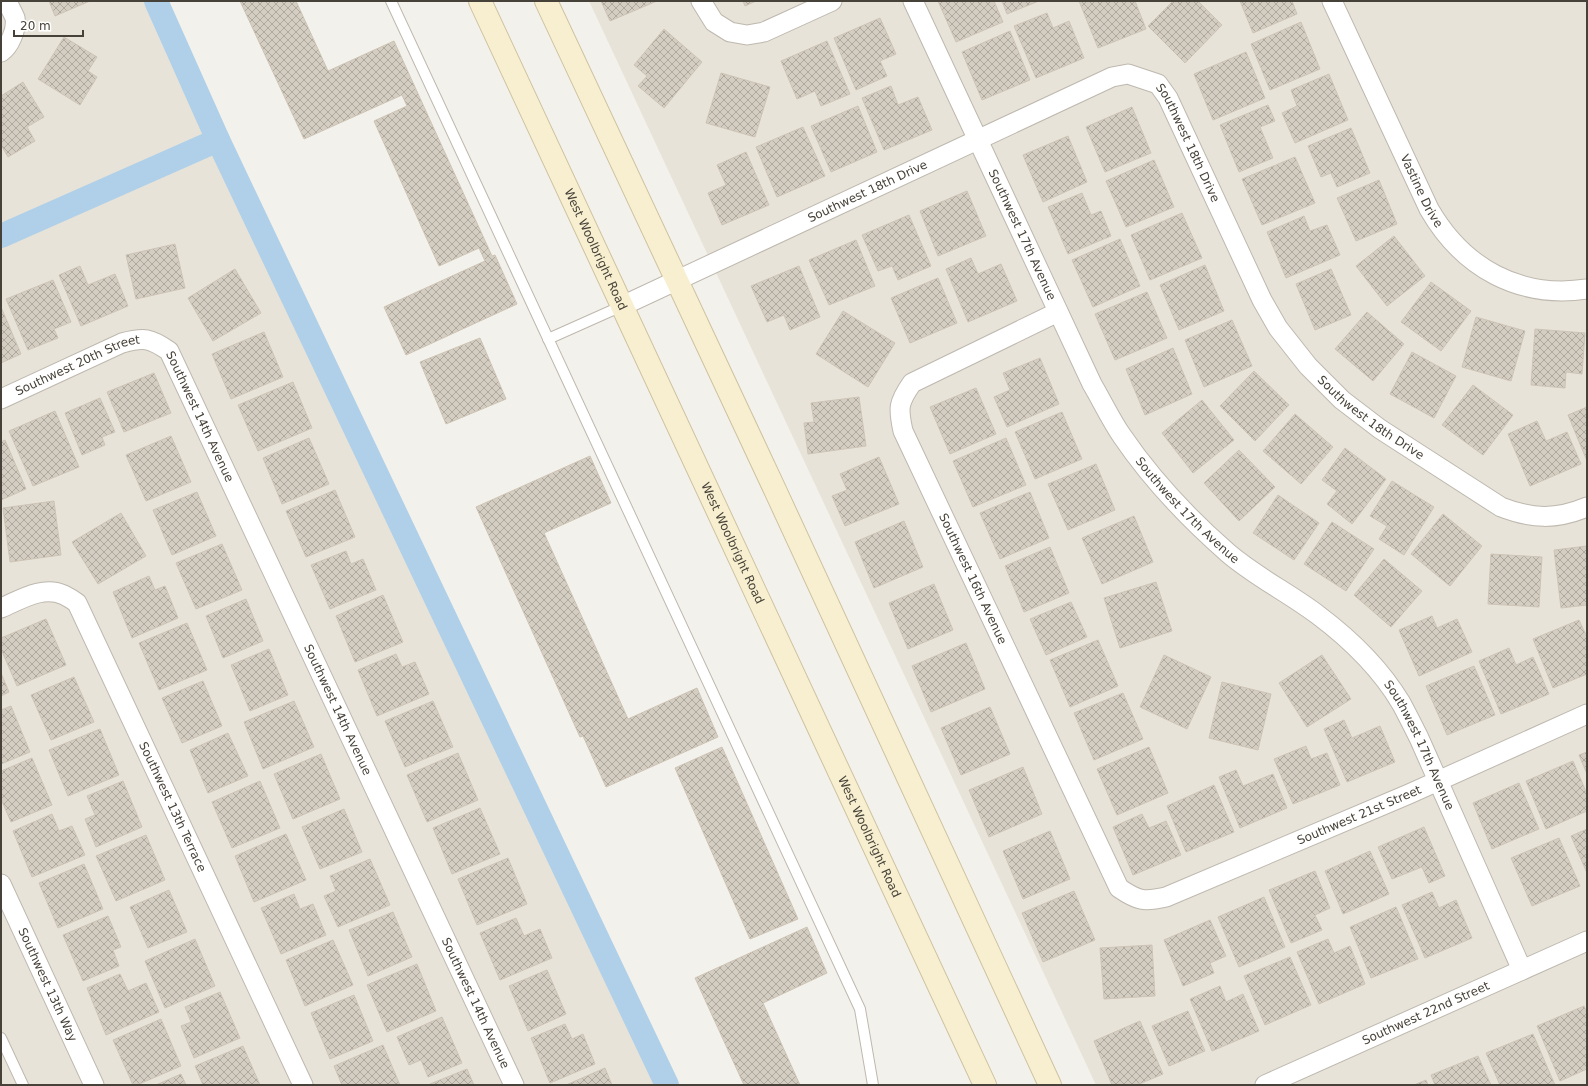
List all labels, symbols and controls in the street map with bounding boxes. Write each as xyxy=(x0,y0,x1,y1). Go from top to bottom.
scale bar xyxy=(14,12,83,38)
text: 20 m xyxy=(20,19,51,33)
street label: Southwest 18th Drive xyxy=(1153,81,1223,205)
street label: Vastine Drive xyxy=(1398,152,1446,230)
street label: Southwest 18th Drive xyxy=(805,157,930,225)
street label: Southwest 17th Avenue xyxy=(986,167,1059,302)
street label: West Woolbright Road xyxy=(561,186,630,312)
street label: Southwest 20th Street xyxy=(13,332,141,398)
street label: Southwest 14th Avenue xyxy=(163,349,237,484)
street label: Southwest 18th Drive xyxy=(1315,373,1427,462)
street label: Southwest 17th Avenue xyxy=(1133,454,1242,566)
street label: West Woolbright Road xyxy=(698,480,767,606)
street label: Southwest 16th Avenue xyxy=(936,511,1010,646)
street label: Southwest 14th Avenue xyxy=(301,642,374,778)
street label: Southwest 17th Avenue xyxy=(1381,678,1457,812)
street label: Southwest 13th Terrace xyxy=(136,740,209,874)
street label: West Woolbright Road xyxy=(835,774,904,900)
street label: Southwest 21st Street xyxy=(1295,782,1424,848)
street label: Southwest 13th Way xyxy=(15,926,80,1044)
street label: Southwest 14th Avenue xyxy=(439,935,512,1071)
street label: Southwest 22nd Street xyxy=(1360,979,1492,1048)

